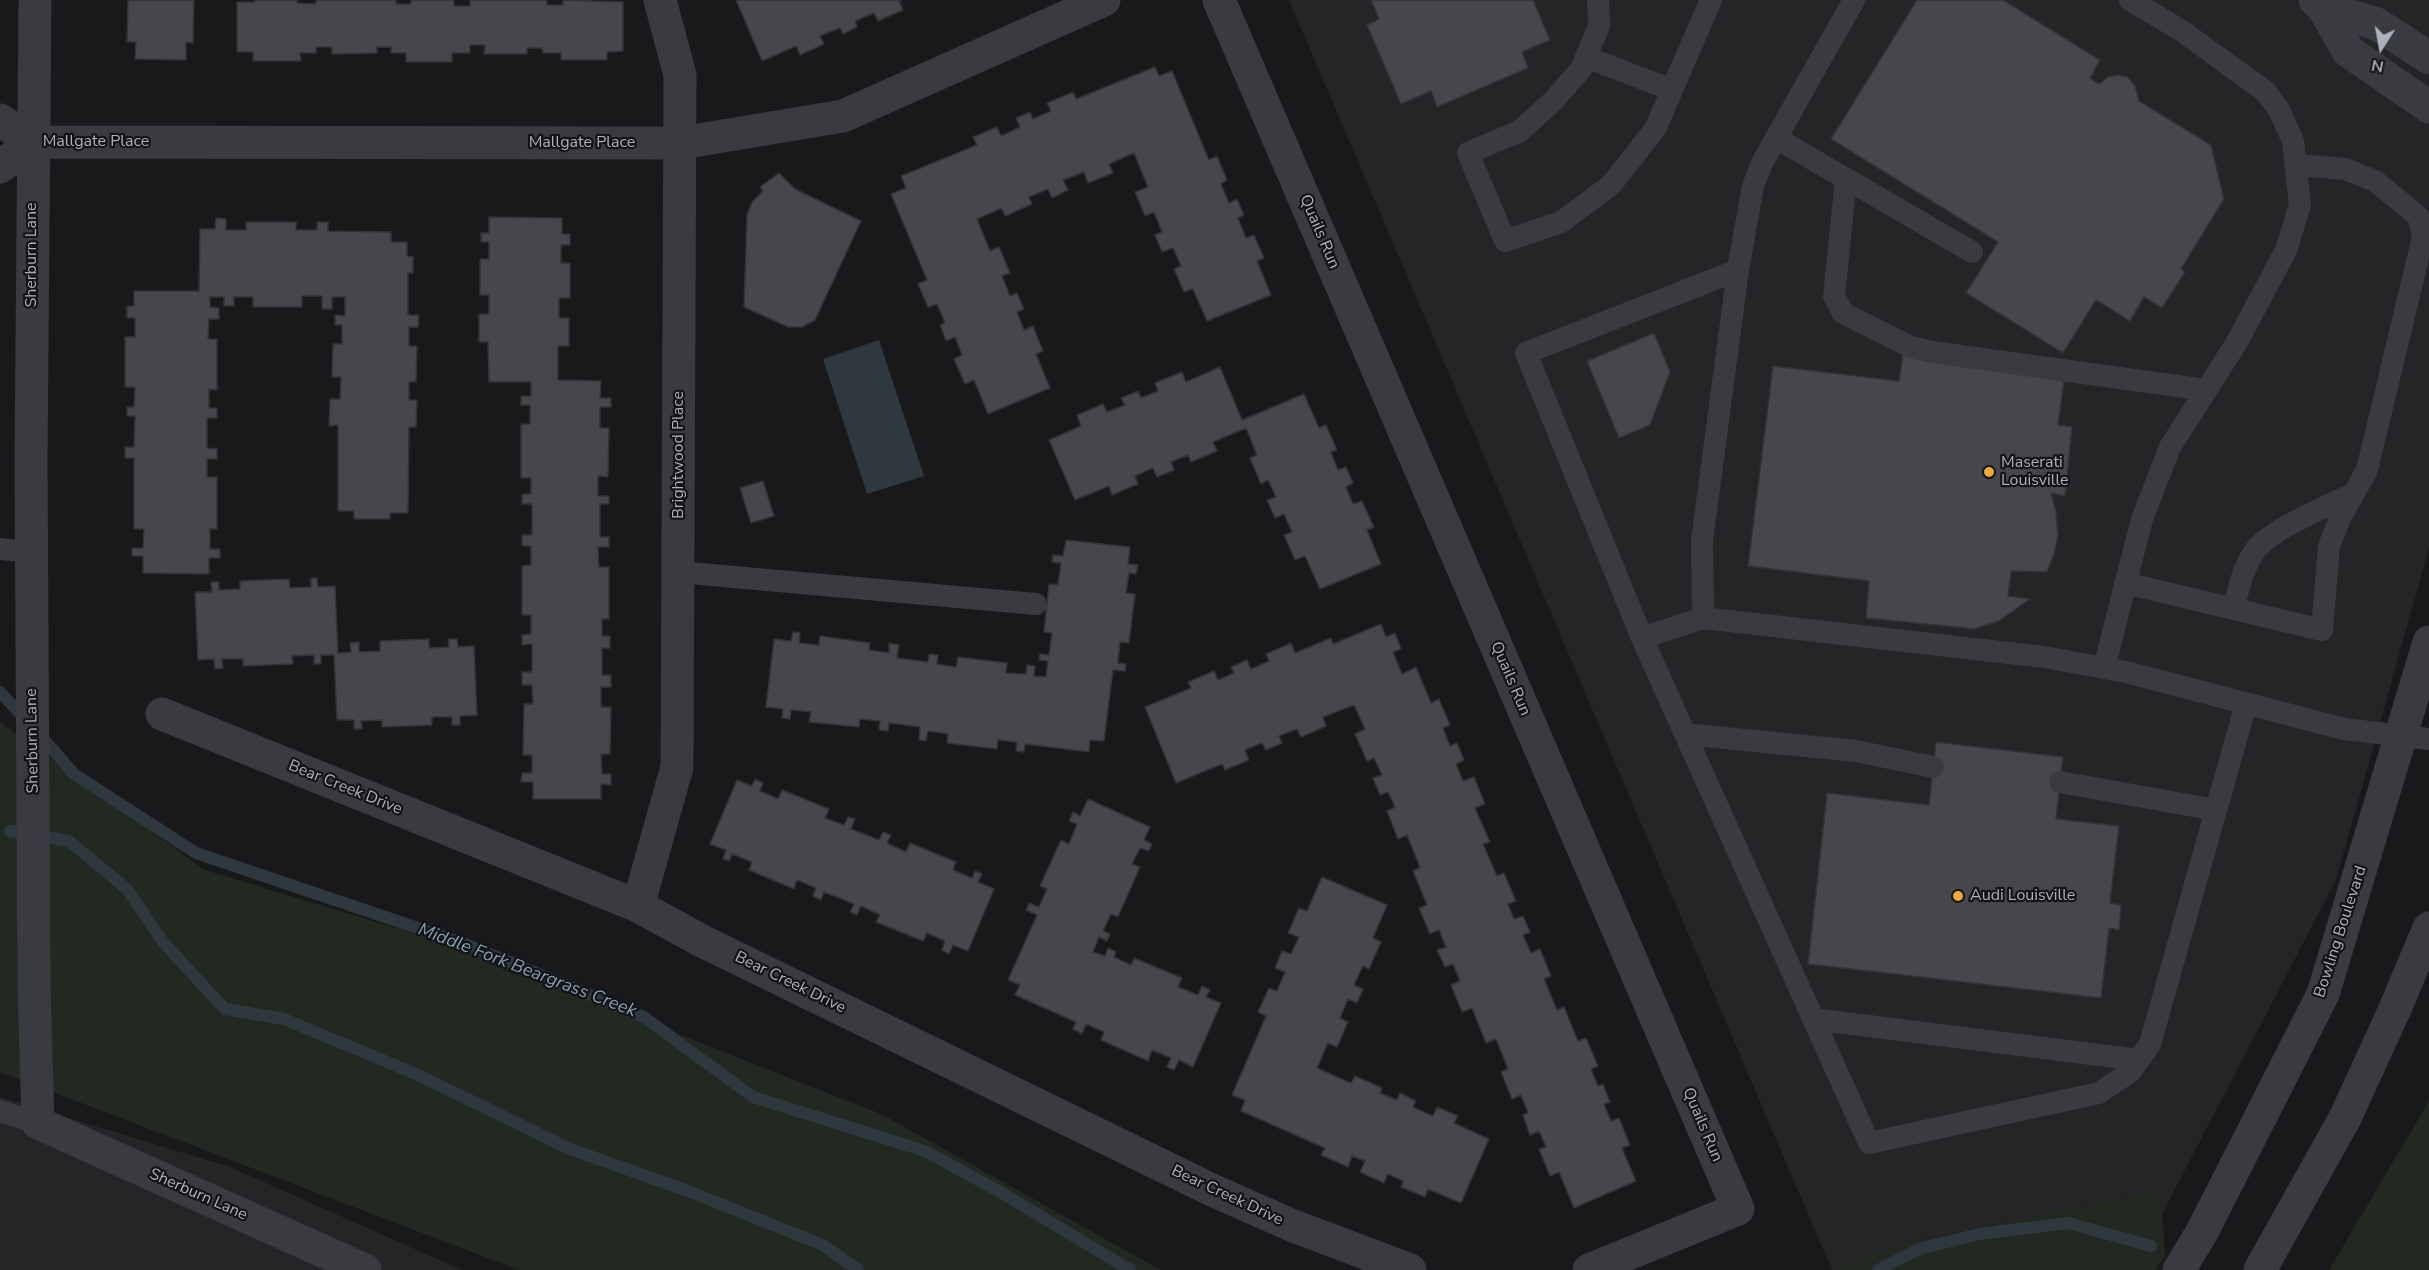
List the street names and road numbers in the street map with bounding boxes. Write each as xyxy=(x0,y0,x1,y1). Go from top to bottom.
street label: Mallgate Place xyxy=(43,132,149,152)
street label: Mallgate Place xyxy=(529,133,635,153)
street label: Quails Run xyxy=(1295,192,1343,272)
street label: Sherburn Lane xyxy=(22,202,42,308)
street label: Brightwood Place xyxy=(669,391,689,519)
street label: Quails Run xyxy=(1486,639,1534,719)
street label: Sherburn Lane xyxy=(22,688,44,794)
street label: Bear Creek Drive xyxy=(285,756,405,820)
street label: Bowling Boulevard xyxy=(2311,864,2371,1000)
street label: Bear Creek Drive xyxy=(731,948,849,1018)
street label: Quails Run xyxy=(1678,1085,1726,1165)
street label: Bear Creek Drive xyxy=(1168,1162,1286,1230)
street label: Sherburn Lane xyxy=(146,1165,250,1225)

